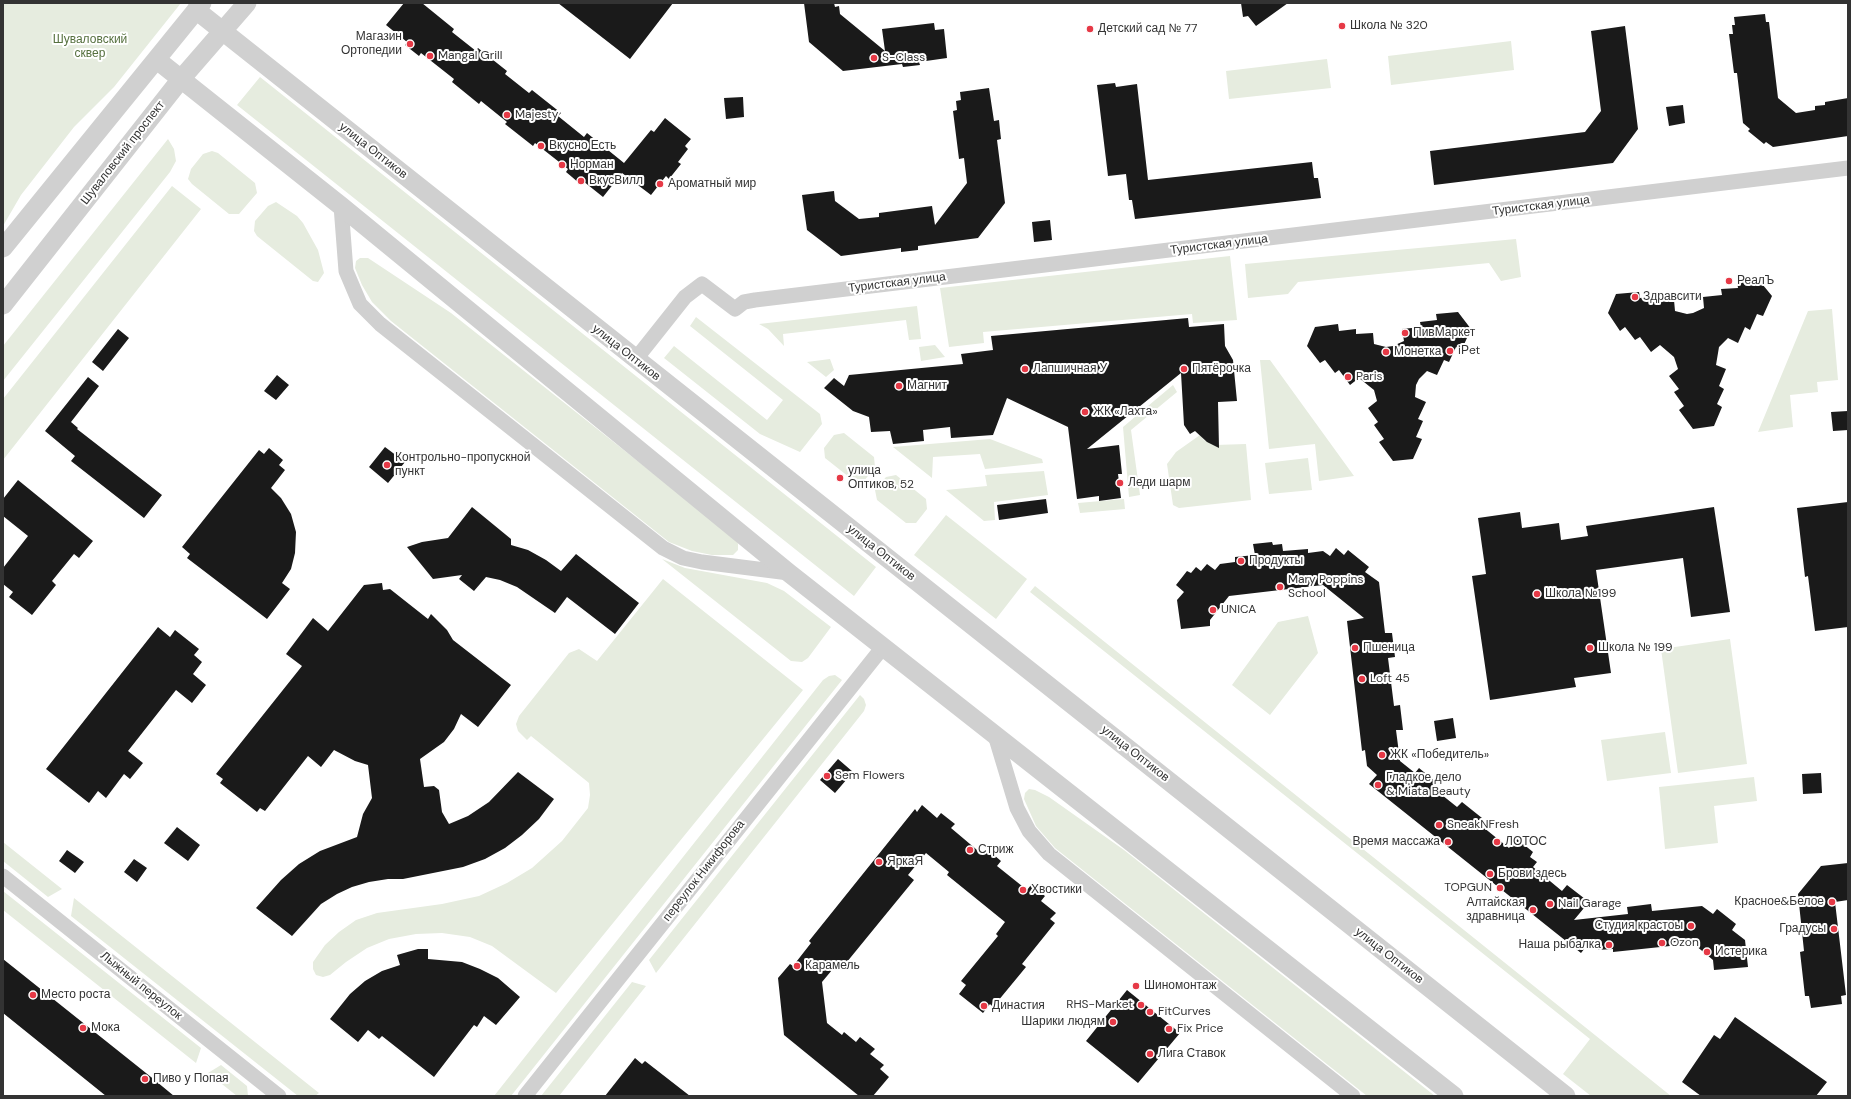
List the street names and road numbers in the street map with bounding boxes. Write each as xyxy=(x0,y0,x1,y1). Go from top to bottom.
street label: Шуваловский проспект xyxy=(78,98,168,208)
street label: улица Оптиков xyxy=(336,120,410,182)
street label: Туристская улица xyxy=(1491,193,1591,219)
street label: Туристская улица xyxy=(1169,232,1269,258)
street label: Туристская улица xyxy=(847,270,947,296)
street label: улица Оптиков xyxy=(589,322,663,384)
street label: улица Оптиков xyxy=(844,522,918,584)
street label: улица Оптиков xyxy=(1098,723,1172,785)
street label: переулок Никифорова xyxy=(660,818,748,924)
street label: улица Оптиков xyxy=(1352,925,1426,987)
street label: Лыжный переулок xyxy=(97,949,185,1023)

